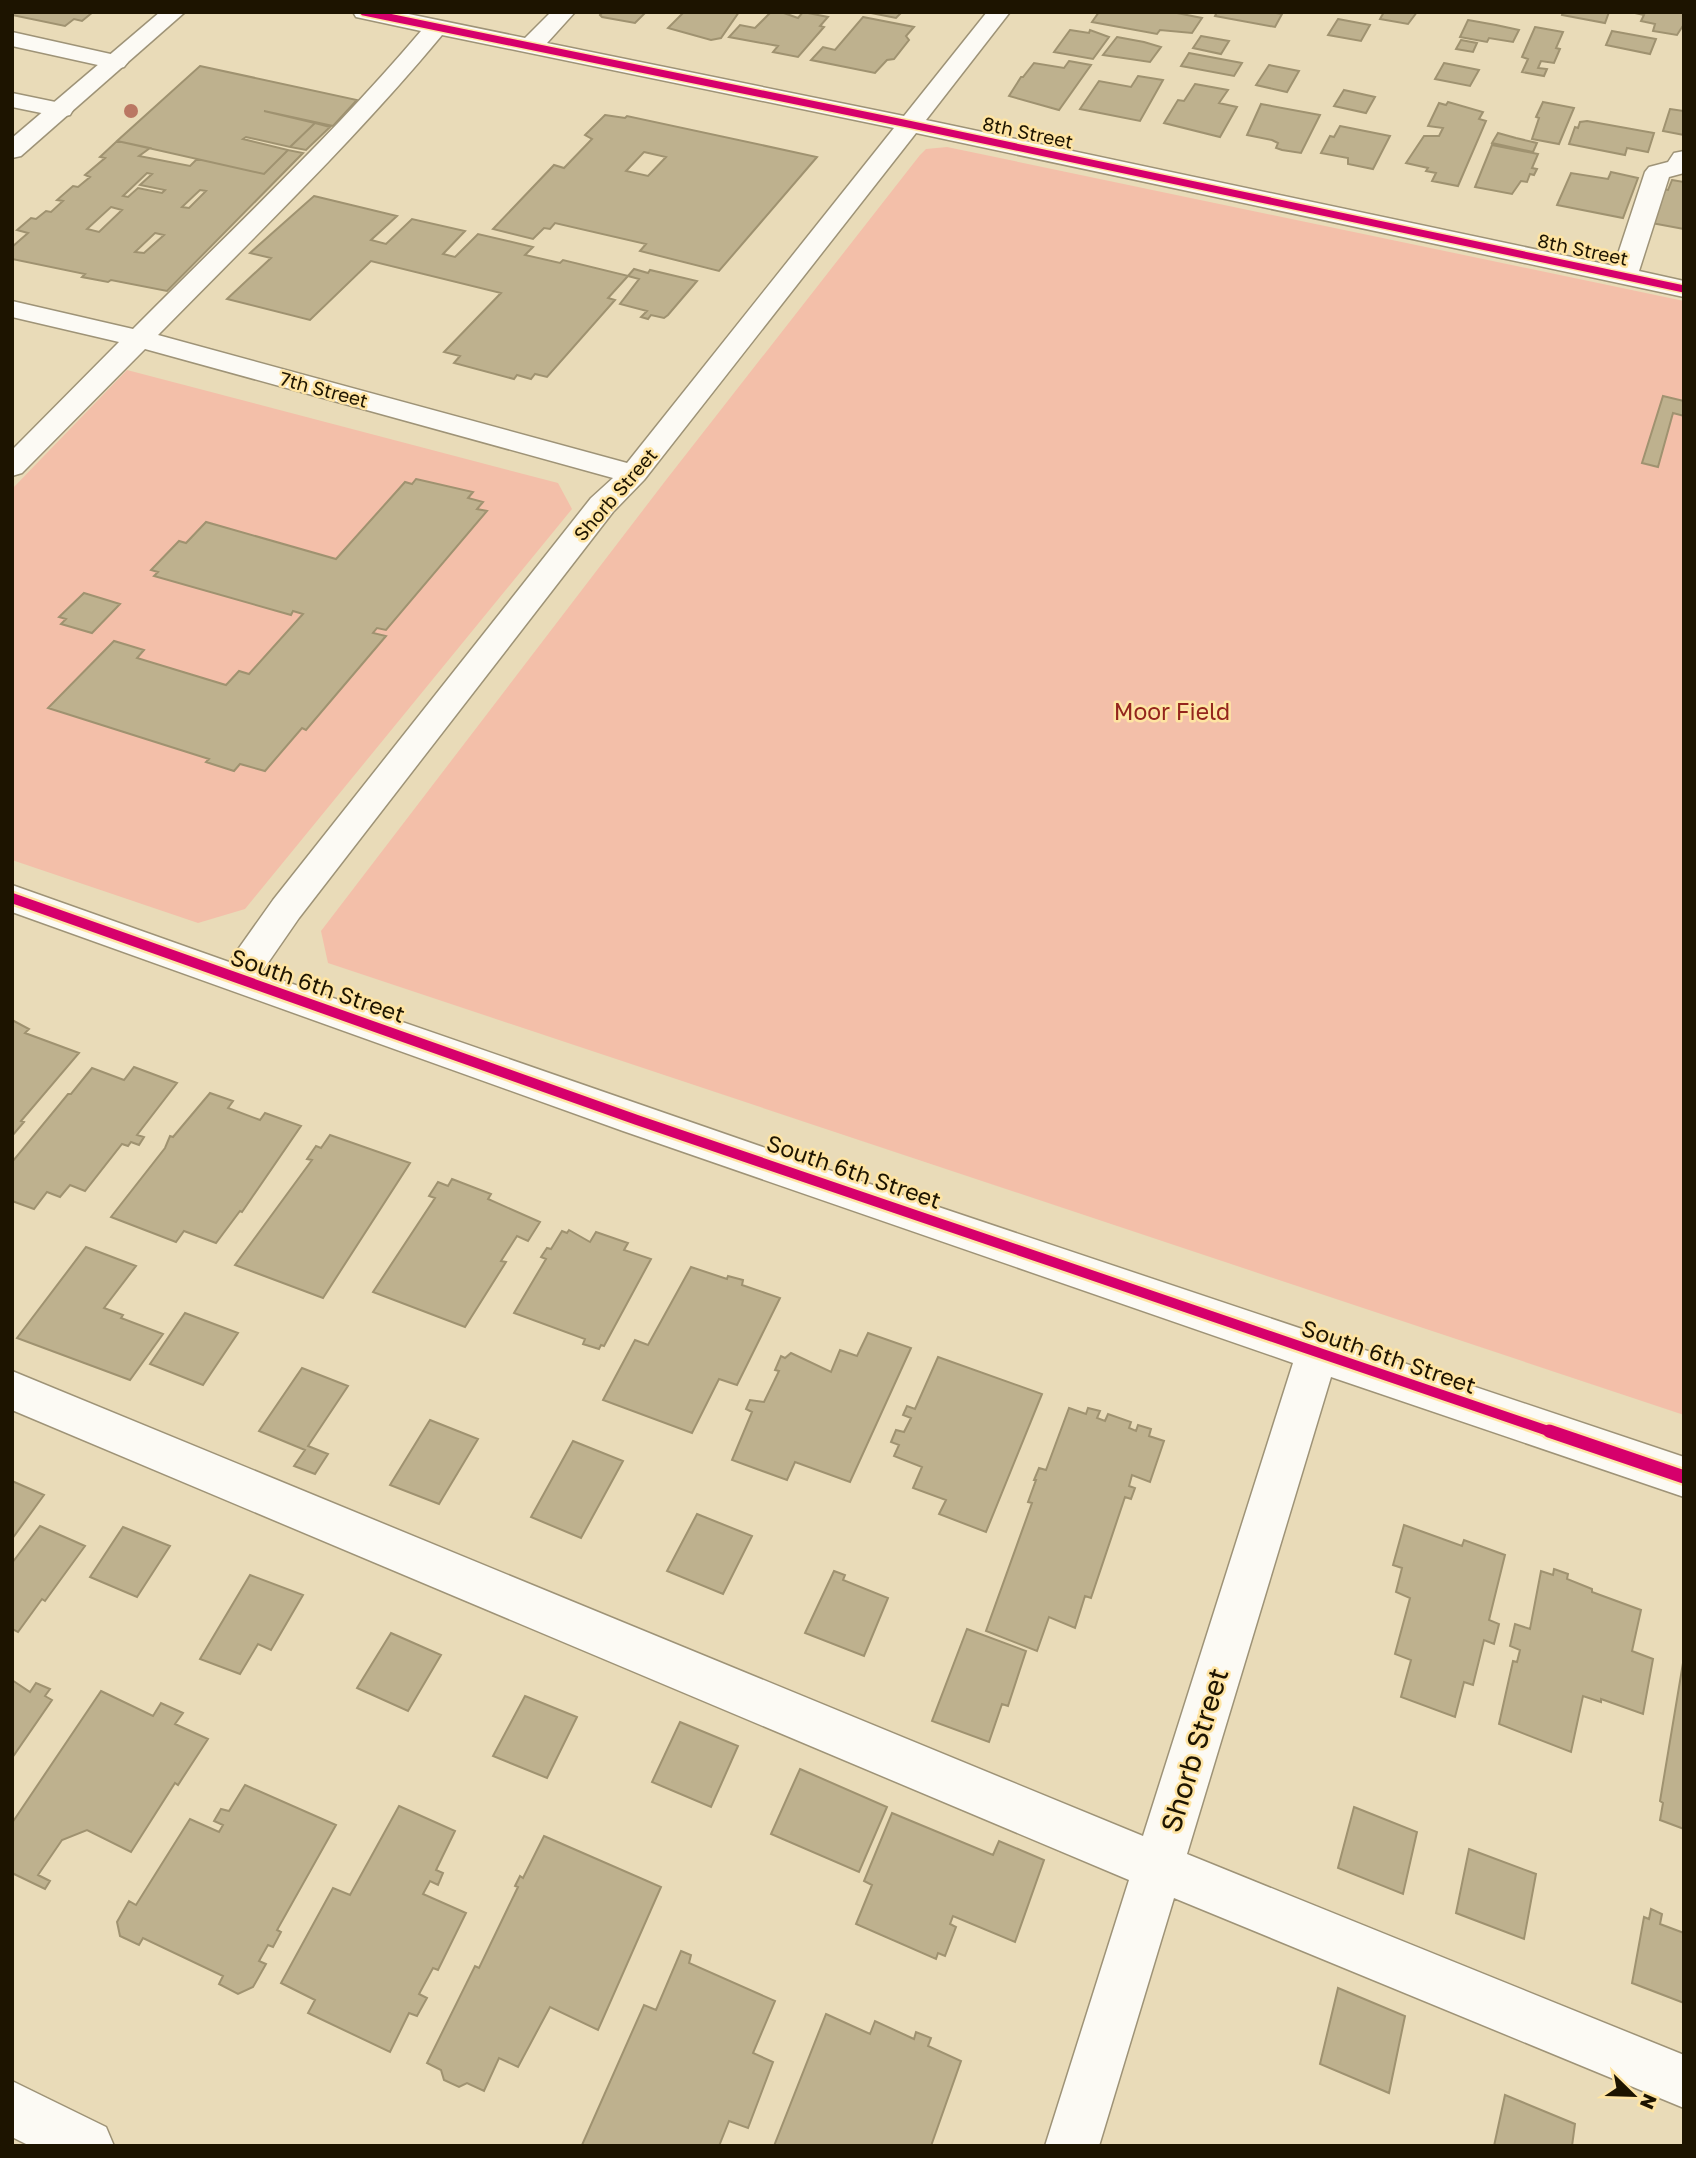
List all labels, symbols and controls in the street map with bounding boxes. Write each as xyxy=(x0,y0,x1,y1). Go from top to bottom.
street label: 8th Street xyxy=(981,111,1075,153)
street label: 8th Street xyxy=(1536,228,1630,270)
street label: 7th Street xyxy=(277,366,371,412)
street label: Shorb Street xyxy=(568,443,662,545)
park label: Moor Field xyxy=(1114,697,1230,725)
street label: South 6th Street xyxy=(227,942,409,1028)
street label: South 6th Street xyxy=(763,1128,945,1214)
street label: South 6th Street xyxy=(1298,1313,1480,1399)
street label: Shorb Street xyxy=(1153,1664,1235,1836)
north arrow xyxy=(1598,2060,1668,2130)
text: N xyxy=(1636,2091,1663,2113)

